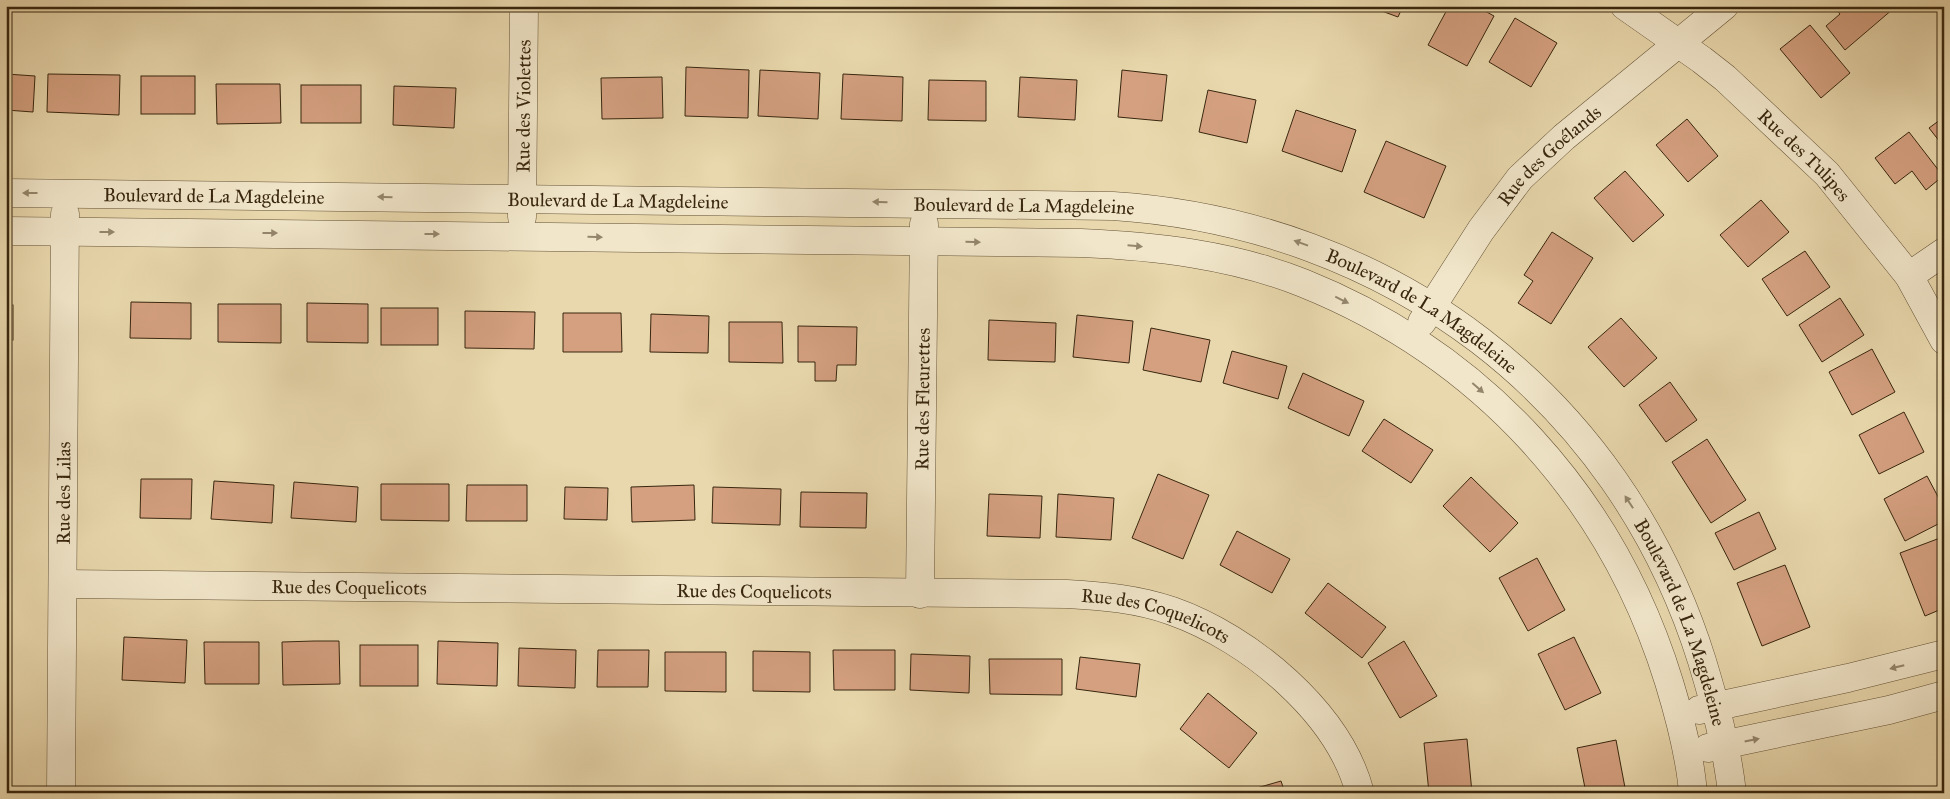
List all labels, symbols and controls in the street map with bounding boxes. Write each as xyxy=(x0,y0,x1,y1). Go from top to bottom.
street label: Rue des Violettes xyxy=(511,39,536,173)
street label: Rue des Goélands xyxy=(1493,100,1606,210)
street label: Rue des Tulipes xyxy=(1753,104,1855,206)
street label: Boulevard de La Magdeleine xyxy=(103,183,325,209)
street label: Boulevard de La Magdeleine xyxy=(507,188,729,214)
one-way arrow xyxy=(22,189,38,197)
one-way arrow xyxy=(377,193,393,201)
street label: Boulevard de La Magdeleine xyxy=(913,193,1136,220)
one-way arrow xyxy=(872,198,888,206)
one-way arrow xyxy=(100,228,116,236)
one-way arrow xyxy=(262,229,278,237)
one-way arrow xyxy=(425,230,441,238)
one-way arrow xyxy=(587,233,603,241)
one-way arrow xyxy=(965,238,981,246)
one-way arrow xyxy=(1293,239,1308,247)
one-way arrow xyxy=(1127,242,1143,250)
street label: Boulevard de La Magdeleine xyxy=(1323,244,1522,378)
one-way arrow xyxy=(1335,297,1349,305)
street label: Rue des Fleurettes xyxy=(910,327,935,470)
one-way arrow xyxy=(1471,382,1483,394)
street label: Rue des Lilas xyxy=(52,441,75,545)
one-way arrow xyxy=(1624,495,1633,508)
street label: Boulevard de La Magdeleine xyxy=(1629,515,1731,728)
street label: Rue des Coquelicots xyxy=(271,575,427,600)
street label: Rue des Coquelicots xyxy=(676,579,832,604)
street label: Rue des Coquelicots xyxy=(1080,584,1234,648)
one-way arrow xyxy=(1889,663,1904,671)
one-way arrow xyxy=(1745,736,1761,744)

